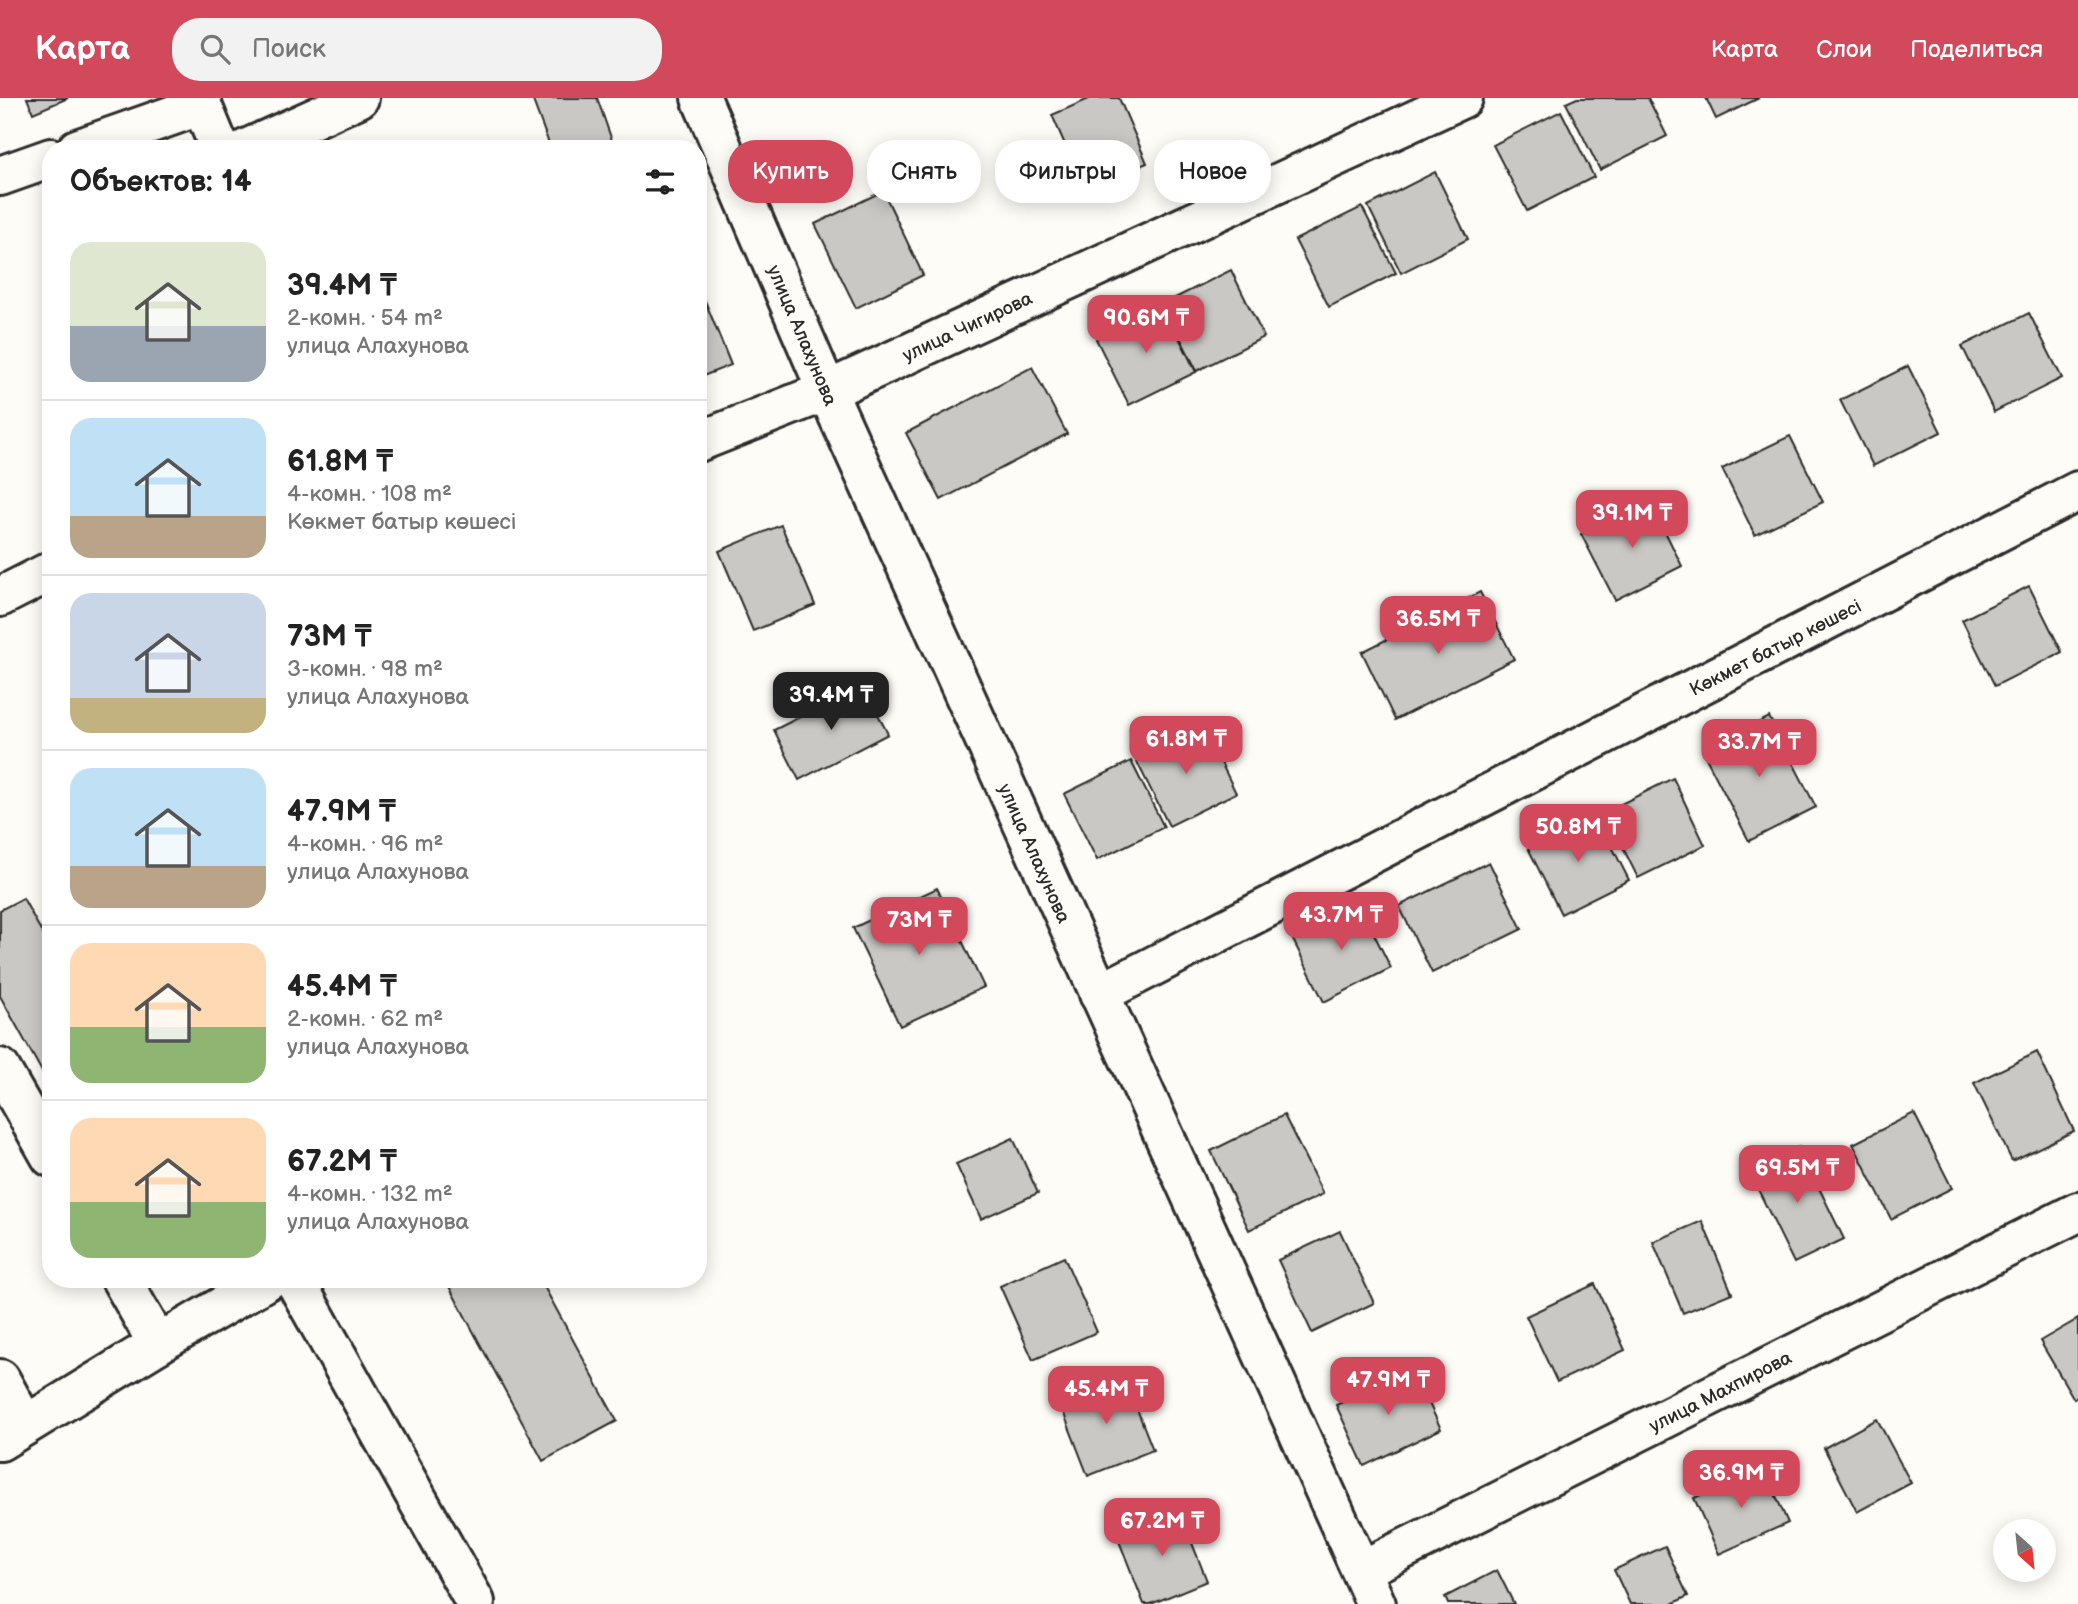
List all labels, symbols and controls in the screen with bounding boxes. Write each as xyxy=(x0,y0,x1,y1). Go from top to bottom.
search box xyxy=(172,18,662,81)
text: Карта xyxy=(35,29,130,69)
icon: search xyxy=(196,30,234,68)
text: Поиск xyxy=(252,34,326,65)
text: Карта xyxy=(1711,35,1778,64)
text: Слои xyxy=(1816,35,1872,64)
text: Поделиться xyxy=(1910,35,2043,64)
chip: Купить xyxy=(728,140,853,203)
chip: Снять xyxy=(867,140,981,203)
chip: Фильтры xyxy=(995,140,1140,203)
chip: Новое xyxy=(1154,140,1271,203)
icon: filters xyxy=(641,163,679,201)
text: Объектов: 14 xyxy=(70,164,252,200)
street label: улица Алахунова xyxy=(762,262,842,409)
text: 39.4M ₸ xyxy=(287,268,397,304)
icon: home xyxy=(126,270,210,354)
street label: улица Чигирова xyxy=(899,287,1036,368)
pin: 90.6M ₸ xyxy=(1081,296,1211,355)
text: 2-комн. · 54 m² xyxy=(287,304,443,332)
text: 90.6M ₸ xyxy=(1103,304,1189,332)
text: улица Алахунова xyxy=(287,332,469,360)
text: 61.8M ₸ xyxy=(287,444,393,480)
icon: home xyxy=(126,446,210,530)
text: 4-комн. · 108 m² xyxy=(287,480,452,508)
pin: 39.1M ₸ xyxy=(1567,490,1697,550)
text: 39.1M ₸ xyxy=(1592,499,1672,527)
text: Көкмет батыр көшесі xyxy=(287,508,516,536)
street label: Көкмет батыр көшесі xyxy=(1686,595,1865,702)
pin: 36.5M ₸ xyxy=(1373,596,1503,656)
text: 36.5M ₸ xyxy=(1396,605,1480,633)
text: 73M ₸ xyxy=(287,619,371,655)
icon: home xyxy=(126,621,210,705)
text: 3-комн. · 98 m² xyxy=(287,655,443,683)
pin: 39.4M ₸ xyxy=(766,672,896,732)
text: 39.4M ₸ xyxy=(789,681,873,709)
text: улица Алахунова xyxy=(287,683,469,711)
pin: 61.8M ₸ xyxy=(1121,716,1251,776)
pin: 33.7M ₸ xyxy=(1694,720,1824,779)
text: 61.8M ₸ xyxy=(1145,725,1227,753)
text: 33.7M ₸ xyxy=(1717,728,1801,756)
street label: улица Алахунова xyxy=(993,780,1075,927)
text: 47.9M ₸ xyxy=(287,794,396,830)
icon: home xyxy=(126,796,210,880)
pin: 50.8M ₸ xyxy=(1513,804,1643,864)
text: 50.8M ₸ xyxy=(1535,813,1621,841)
text: 4-комн. · 96 m² xyxy=(287,830,443,858)
text: улица Алахунова xyxy=(287,858,469,886)
pin: 43.7M ₸ xyxy=(1276,892,1406,952)
pin: 73M ₸ xyxy=(870,898,968,957)
text: 43.7M ₸ xyxy=(1299,901,1383,929)
text: 73M ₸ xyxy=(887,906,951,934)
text: 45.4M ₸ xyxy=(287,969,397,1005)
icon: home xyxy=(126,971,210,1055)
text: 2-комн. · 62 m² xyxy=(287,1005,443,1033)
text: улица Алахунова xyxy=(287,1033,469,1061)
text: 67.2M ₸ xyxy=(287,1144,397,1180)
icon: home xyxy=(126,1146,210,1230)
pin: 69.5M ₸ xyxy=(1732,1146,1862,1205)
text: 69.5M ₸ xyxy=(1755,1154,1839,1182)
text: 4-комн. · 132 m² xyxy=(287,1180,453,1208)
text: улица Алахунова xyxy=(287,1208,469,1236)
street label: улица Махпирова xyxy=(1646,1346,1796,1438)
pin: 47.9M ₸ xyxy=(1323,1358,1453,1417)
pin: 45.4M ₸ xyxy=(1041,1366,1171,1426)
text: 47.9M ₸ xyxy=(1346,1366,1430,1394)
text: 45.4M ₸ xyxy=(1064,1375,1148,1403)
pin: 36.9M ₸ xyxy=(1676,1450,1806,1510)
text: 36.9M ₸ xyxy=(1699,1459,1783,1487)
pin: 67.2M ₸ xyxy=(1097,1498,1227,1558)
text: 67.2M ₸ xyxy=(1120,1507,1204,1535)
north arrow xyxy=(1993,1519,2056,1582)
map controls xyxy=(1993,1519,2056,1582)

